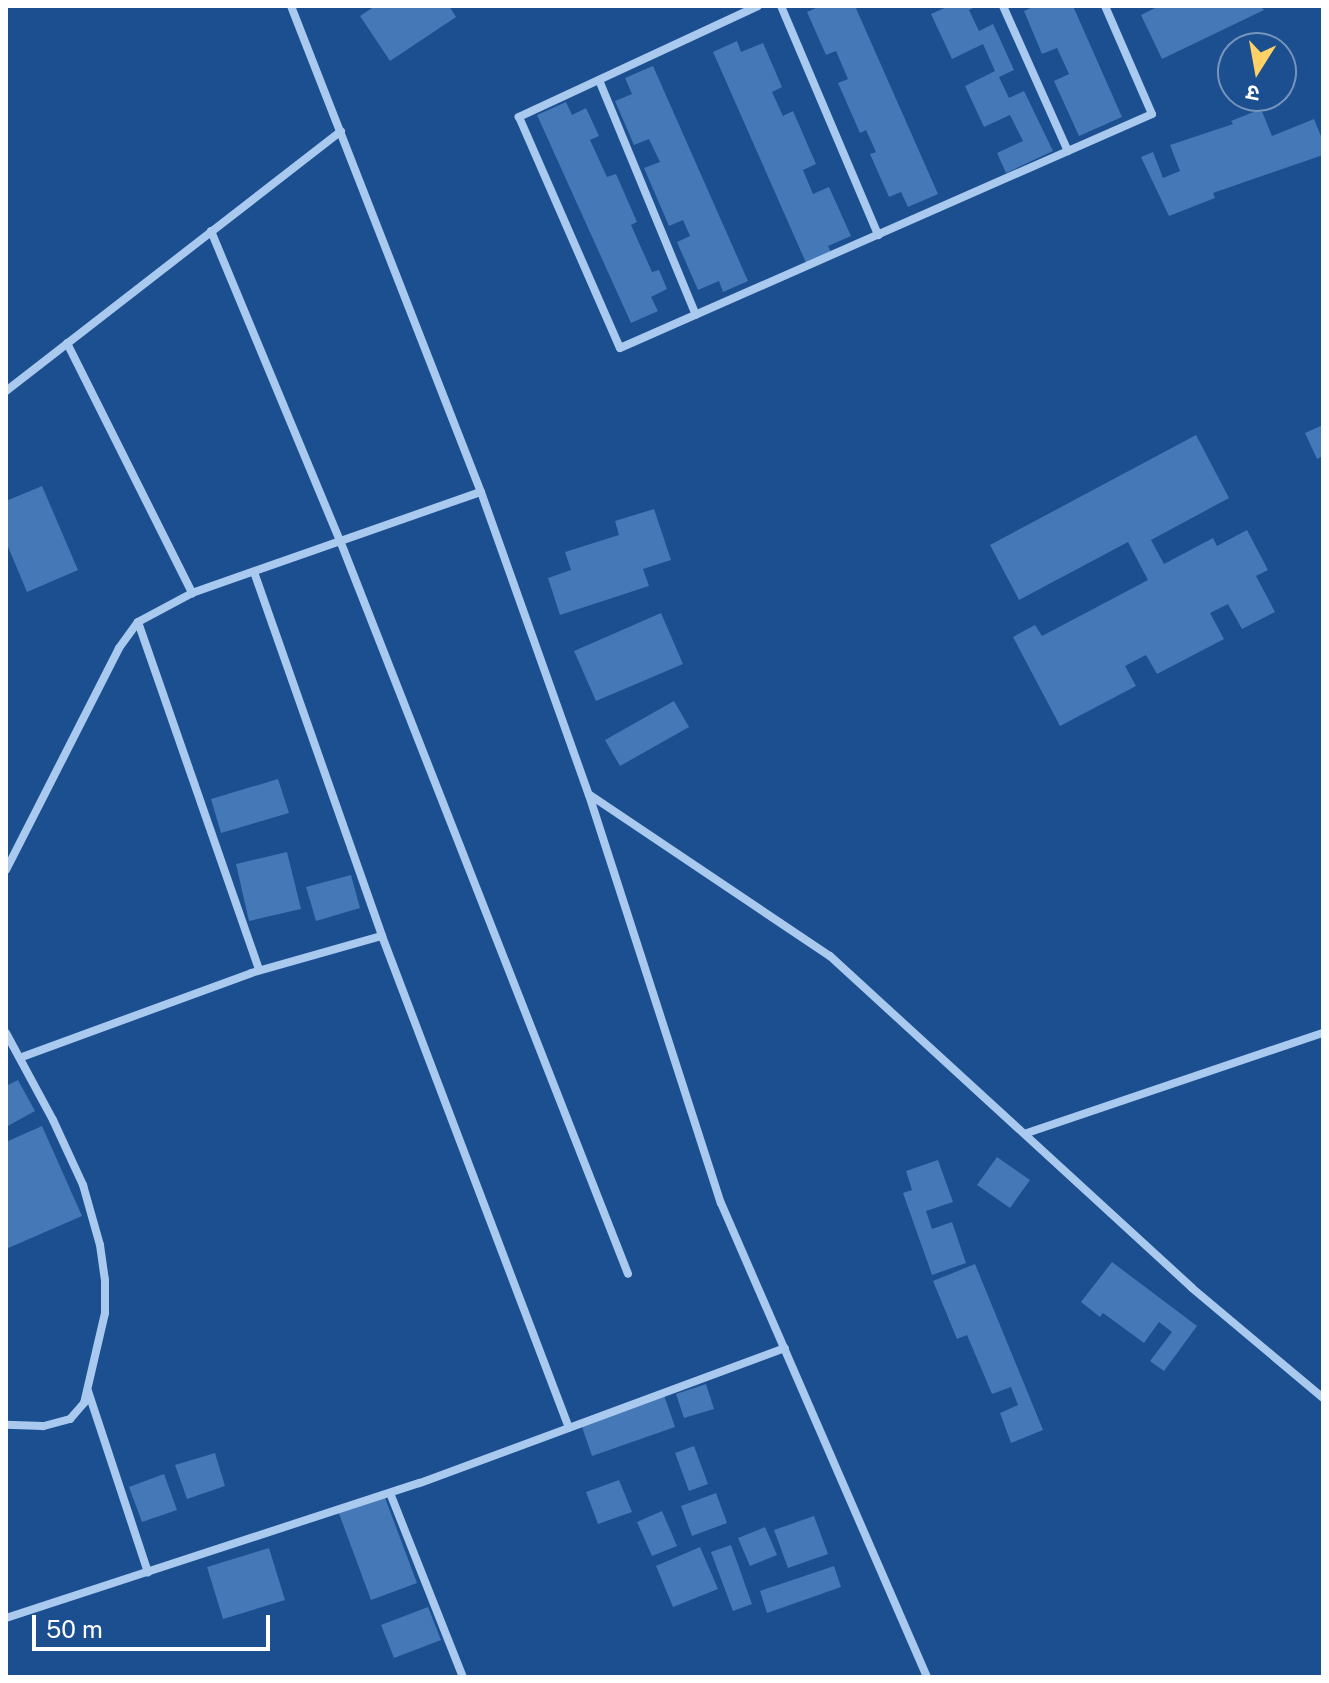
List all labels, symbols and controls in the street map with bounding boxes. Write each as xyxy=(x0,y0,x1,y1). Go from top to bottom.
north arrow xyxy=(1217,32,1297,112)
text: उ xyxy=(1244,80,1262,108)
scale bar xyxy=(36,1599,274,1649)
text: 50 m xyxy=(46,1615,103,1643)

